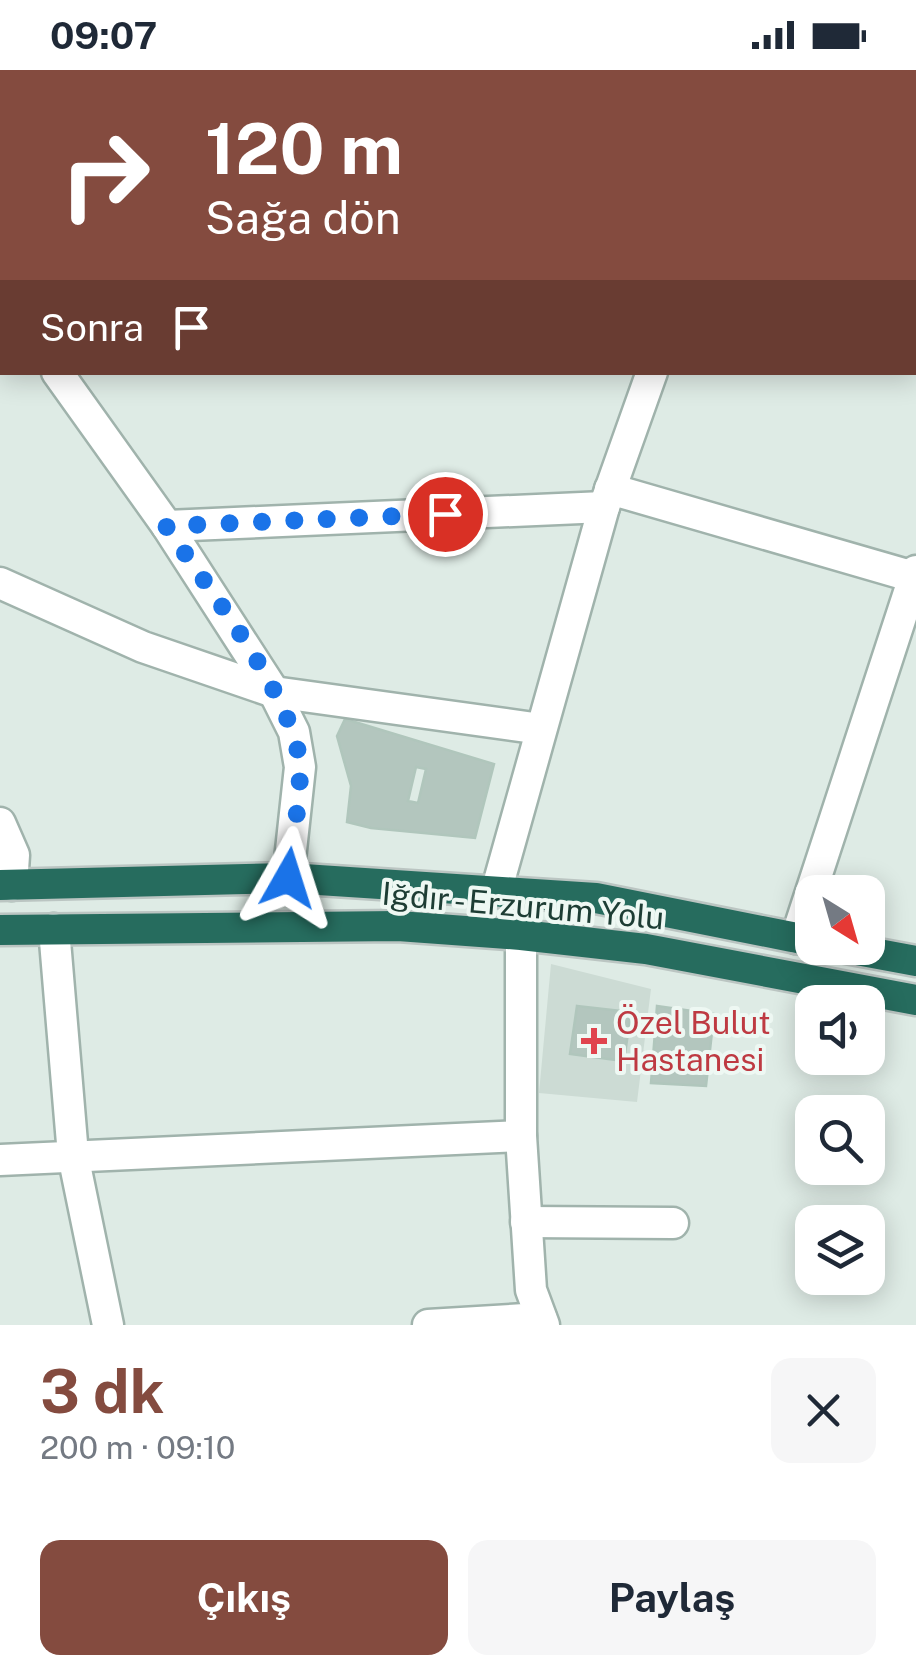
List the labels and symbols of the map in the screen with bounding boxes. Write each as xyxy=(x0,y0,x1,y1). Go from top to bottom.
pin xyxy=(403,472,488,557)
position arrow xyxy=(236,826,340,930)
street label: Iğdır - Erzurum Yolu xyxy=(380,875,666,936)
north arrow xyxy=(795,875,885,965)
place label: Özel Bulut Hastanesi xyxy=(616,1004,771,1078)
marker: Özel Bulut Hastanesi xyxy=(581,1028,607,1054)

